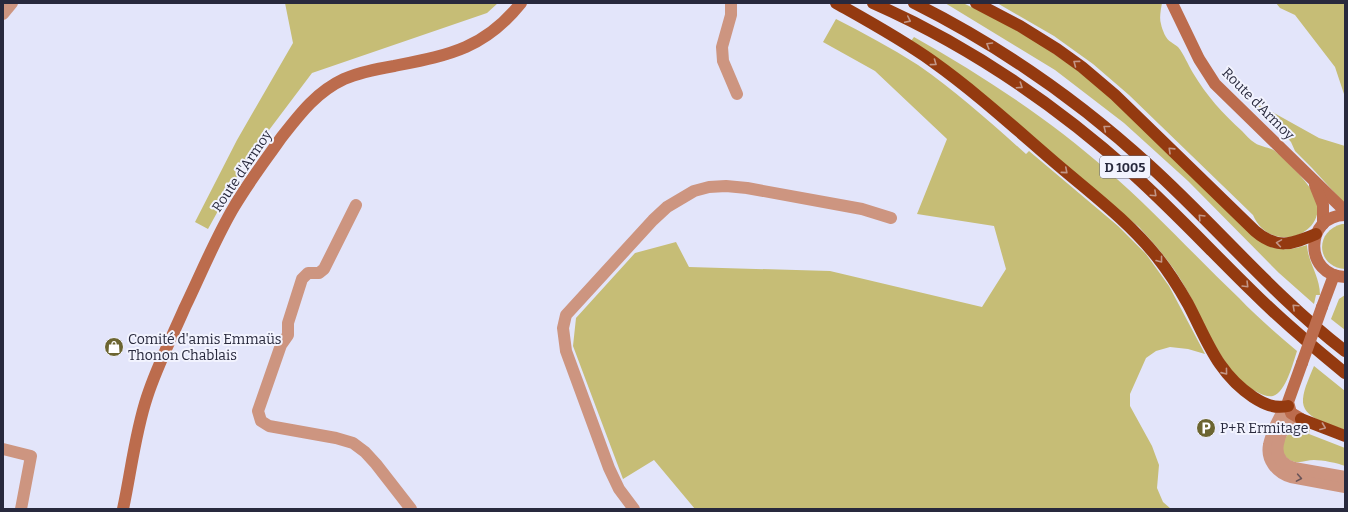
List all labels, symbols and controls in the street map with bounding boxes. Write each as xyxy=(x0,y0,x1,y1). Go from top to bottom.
one-way arrow xyxy=(904,15,912,23)
one-way arrow xyxy=(986,42,993,49)
one-way arrow xyxy=(930,58,937,66)
one-way arrow xyxy=(1073,60,1080,67)
street label: Route d'Armoy xyxy=(1218,64,1298,144)
one-way arrow xyxy=(1016,81,1023,89)
street label: Route d'Armoy xyxy=(208,126,276,215)
one-way arrow xyxy=(1104,126,1111,133)
one-way arrow xyxy=(1168,147,1176,155)
road number: D 1005 xyxy=(1100,156,1150,178)
one-way arrow xyxy=(1061,167,1068,174)
one-way arrow xyxy=(1149,189,1157,197)
one-way arrow xyxy=(1199,214,1206,222)
one-way arrow xyxy=(1276,239,1282,248)
one-way arrow xyxy=(1155,256,1162,263)
one-way arrow xyxy=(1241,280,1249,288)
one-way arrow xyxy=(1292,305,1299,312)
place label: Comité d'amis Emmaüs Thonon Chablais xyxy=(128,331,282,364)
shop icon: Comité d'amis Emmaüs Thonon Chablais xyxy=(103,336,125,358)
one-way arrow xyxy=(1221,368,1228,375)
parking icon: P+R Ermitage xyxy=(1195,417,1217,439)
place label: P+R Ermitage xyxy=(1220,420,1308,437)
one-way arrow xyxy=(1319,423,1326,431)
one-way arrow xyxy=(1296,474,1302,482)

